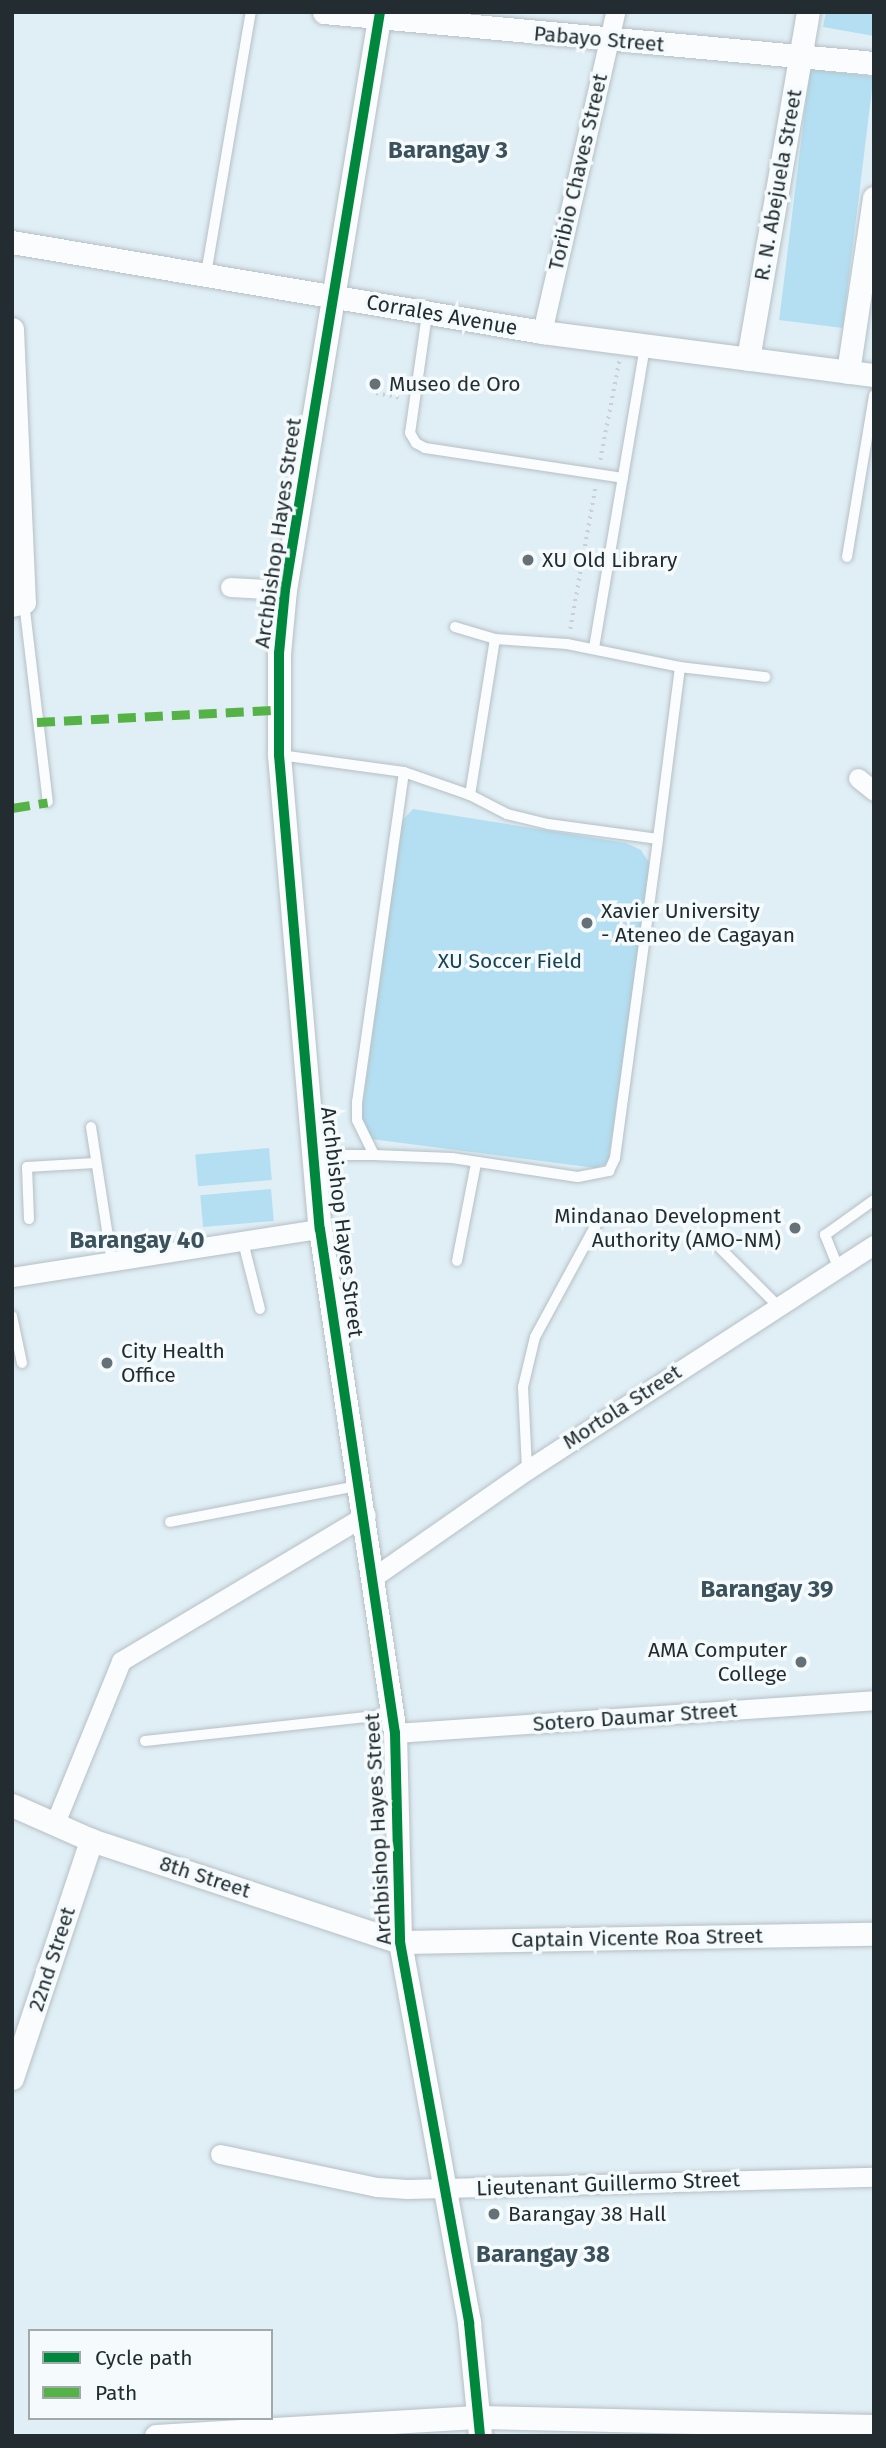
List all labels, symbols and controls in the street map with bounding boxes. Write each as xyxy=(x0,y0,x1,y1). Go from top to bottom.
street label: Pabayo Street xyxy=(533,21,665,57)
street label: Toribio Chaves Street xyxy=(543,71,613,273)
street label: R. N. Abejuela Street xyxy=(749,87,807,283)
district label: Barangay 3 xyxy=(388,137,508,165)
street label: Corrales Avenue xyxy=(365,289,519,341)
place label: Museo de Oro xyxy=(389,371,520,397)
marker: Museo de Oro xyxy=(367,376,383,392)
street label: Archbishop Hayes Street xyxy=(249,416,307,650)
place label: XU Old Library xyxy=(542,547,677,573)
marker: XU Old Library xyxy=(520,552,536,568)
place label: Xavier University - Ateneo de Cagayan xyxy=(601,898,795,948)
marker: Xavier University - Ateneo de Cagayan xyxy=(579,915,595,931)
park label: XU Soccer Field xyxy=(438,948,582,974)
street label: Archbishop Hayes Street xyxy=(315,1105,369,1339)
place label: Mindanao Development Authority (AMO-NM) xyxy=(554,1203,781,1253)
marker: Mindanao Development Authority (AMO-NM) xyxy=(787,1220,803,1236)
district label: Barangay 40 xyxy=(70,1227,204,1255)
place label: City Health Office xyxy=(121,1338,225,1388)
marker: City Health Office xyxy=(99,1355,115,1371)
street label: Mortola Street xyxy=(558,1359,686,1455)
district label: Barangay 39 xyxy=(701,1576,833,1604)
place label: AMA Computer College xyxy=(648,1637,787,1687)
marker: AMA Computer College xyxy=(793,1654,809,1670)
street label: Sotero Daumar Street xyxy=(532,1697,738,1737)
street label: Archbishop Hayes Street xyxy=(359,1712,397,1946)
street label: 8th Street xyxy=(156,1850,254,1904)
street label: 22nd Street xyxy=(23,1904,81,2014)
street label: Captain Vicente Roa Street xyxy=(511,1923,763,1953)
street label: Lieutenant Guillermo Street xyxy=(476,2167,740,2201)
place label: Barangay 38 Hall xyxy=(508,2201,666,2227)
marker: Barangay 38 Hall xyxy=(486,2206,502,2222)
district label: Barangay 38 xyxy=(476,2241,610,2269)
legend xyxy=(28,2329,273,2420)
text: Cycle path xyxy=(95,2345,193,2371)
text: Path xyxy=(95,2380,137,2406)

